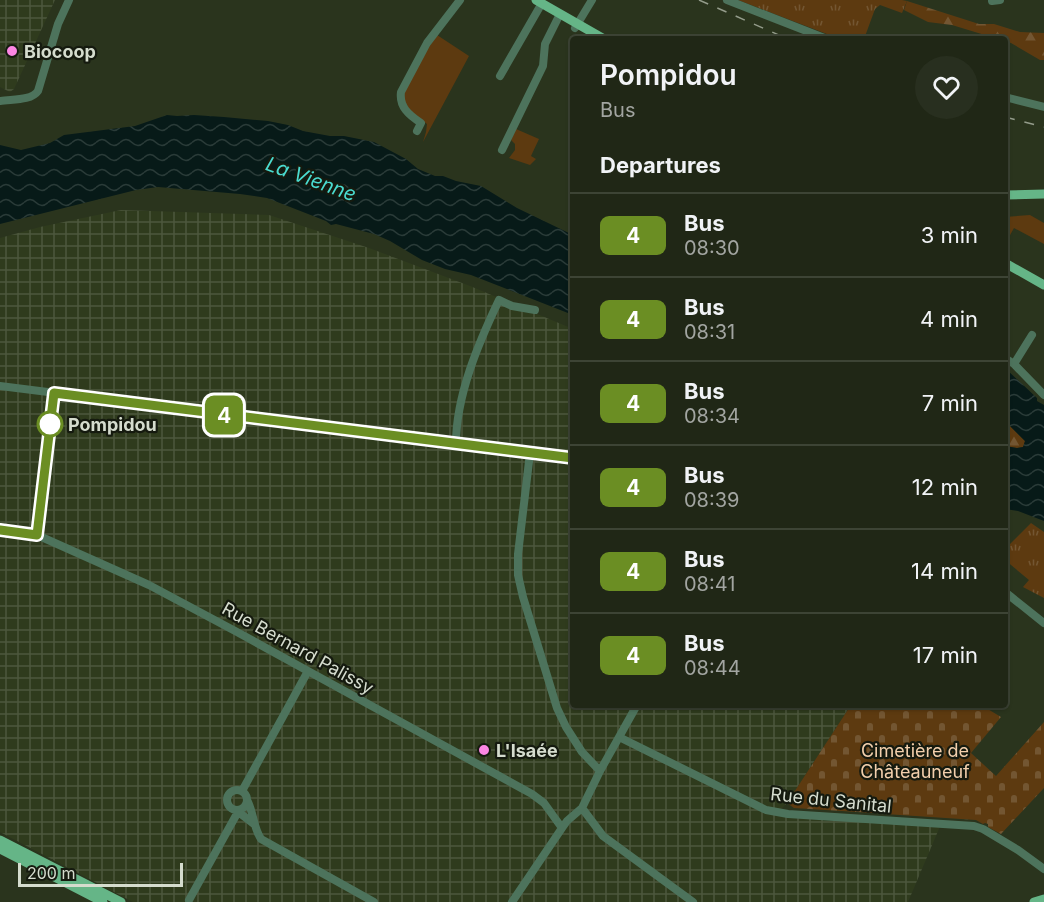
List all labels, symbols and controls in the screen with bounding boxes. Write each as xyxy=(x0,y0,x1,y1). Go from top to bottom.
place label: Biocoop xyxy=(24,41,96,62)
marker: Biocoop xyxy=(5,44,19,58)
button: heart xyxy=(915,56,978,119)
text: Pompidou xyxy=(600,58,737,92)
text: Bus xyxy=(600,98,635,122)
water label: La Vienne xyxy=(262,152,360,206)
text: Departures xyxy=(600,152,721,178)
text: Bus xyxy=(684,210,725,236)
text: 3 min xyxy=(921,222,978,248)
text: 4 xyxy=(626,223,640,248)
text: 08:30 xyxy=(684,236,740,260)
text: Bus xyxy=(684,294,725,320)
text: 4 min xyxy=(920,306,978,332)
text: 4 xyxy=(626,307,640,332)
text: 08:31 xyxy=(684,320,735,344)
text: Bus xyxy=(684,378,725,404)
text: 7 min xyxy=(922,390,978,416)
text: 4 xyxy=(626,391,640,416)
line badge: 4 xyxy=(204,396,244,434)
text: 4 xyxy=(217,403,231,428)
text: 08:34 xyxy=(684,404,740,428)
marker: Pompidou xyxy=(37,411,63,437)
place label: Pompidou xyxy=(68,414,157,435)
text: Bus xyxy=(684,462,725,488)
text: 12 min xyxy=(912,474,978,500)
text: 4 xyxy=(626,475,640,500)
text: 08:39 xyxy=(684,488,740,512)
text: Bus xyxy=(684,546,725,572)
text: 14 min xyxy=(911,558,978,584)
text: 4 xyxy=(626,559,640,584)
text: 08:41 xyxy=(684,572,735,596)
street label: Rue Bernard Palissy xyxy=(219,598,377,698)
text: Bus xyxy=(684,630,725,656)
text: 17 min xyxy=(913,642,978,668)
text: 4 xyxy=(626,643,640,668)
text: 08:44 xyxy=(684,656,741,680)
place label: L'Isaée xyxy=(496,740,558,761)
park label: Cimetière de Châteauneuf xyxy=(860,740,970,782)
marker: L'Isaée xyxy=(477,743,491,757)
street label: Rue du Sanital xyxy=(769,783,893,817)
scale bar xyxy=(18,860,183,888)
text: 200 m xyxy=(27,863,75,883)

